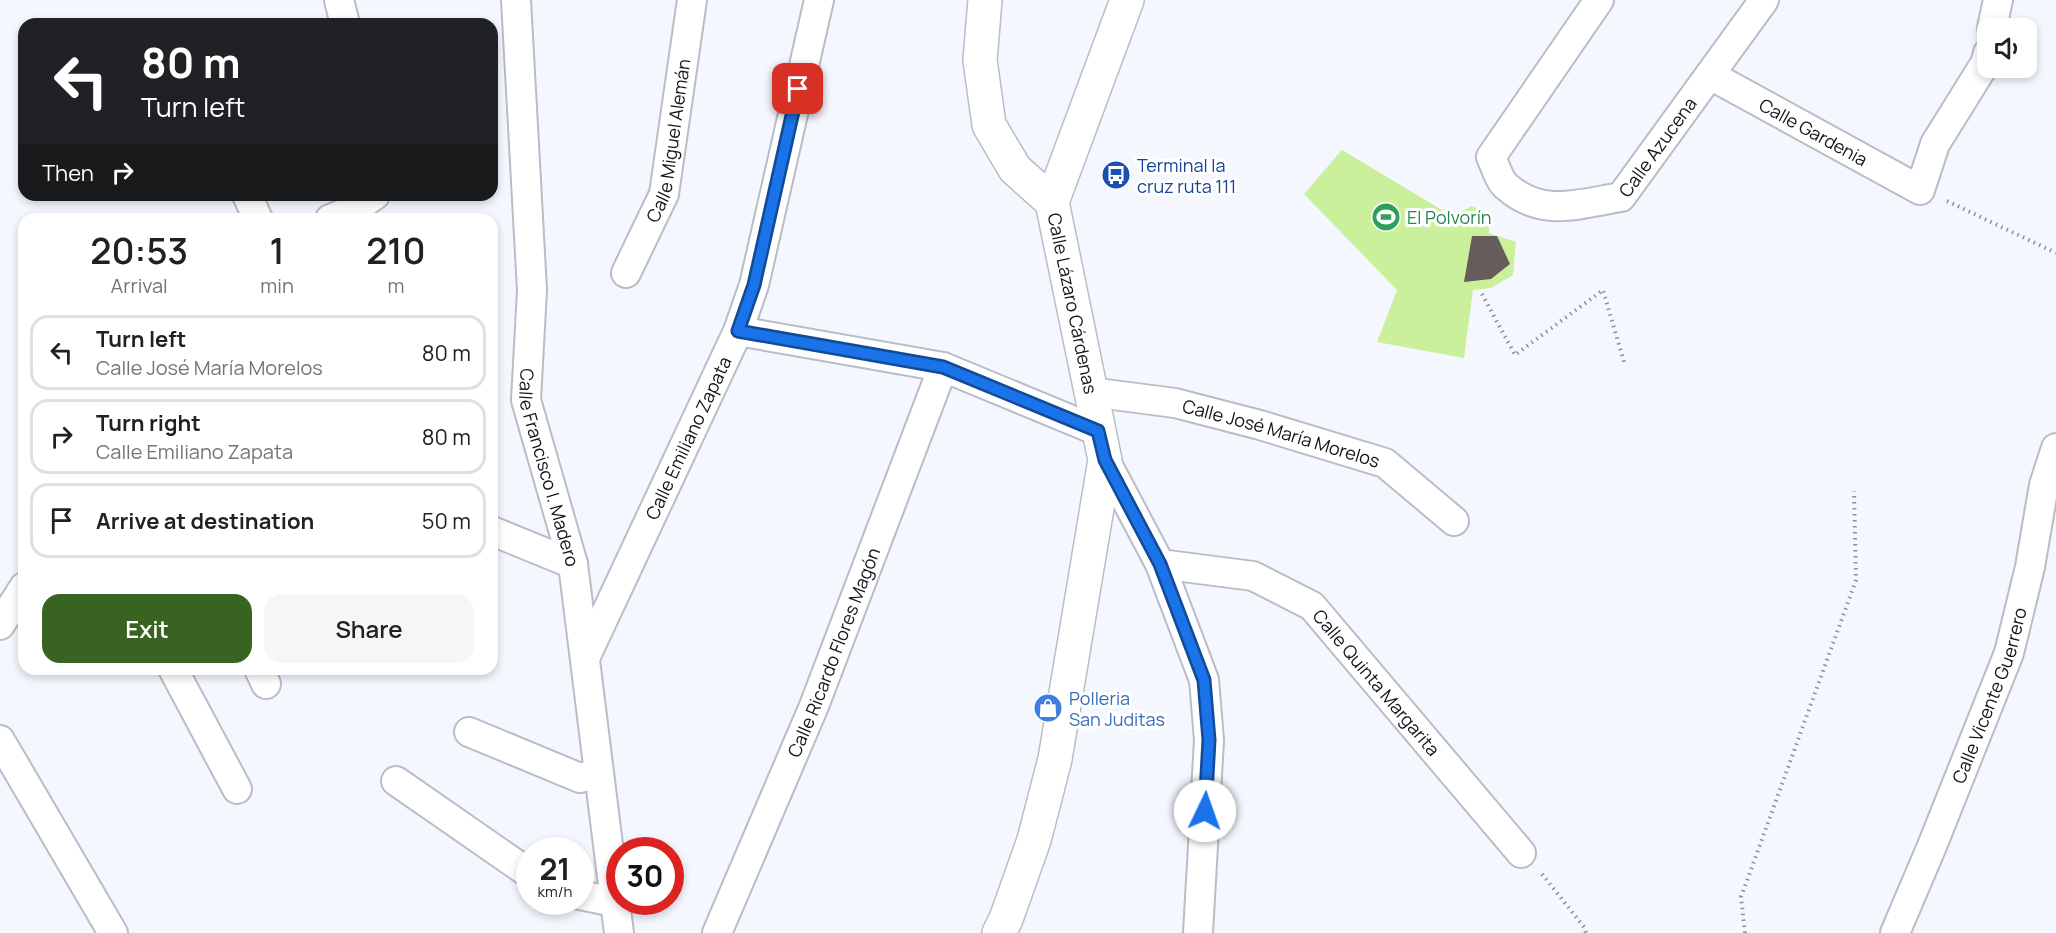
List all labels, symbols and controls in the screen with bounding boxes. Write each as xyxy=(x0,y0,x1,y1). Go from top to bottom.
map controls xyxy=(1977,18,2037,78)
button: sound xyxy=(1977,18,2037,78)
text: 80 m xyxy=(141,33,241,91)
icon: left xyxy=(42,42,120,120)
street label: Calle Miguel Alemán xyxy=(640,57,695,226)
pin xyxy=(772,63,823,114)
icon: arrive xyxy=(781,72,814,105)
text: Turn left xyxy=(141,88,245,125)
street label: Calle Azucena xyxy=(1613,92,1702,202)
street label: Calle Gardenia xyxy=(1755,92,1872,171)
place label: Terminal la cruz ruta 111 xyxy=(1137,153,1236,198)
icon: right xyxy=(106,156,139,189)
text: Then xyxy=(42,158,94,188)
bus stop icon: Terminal la cruz ruta 111 xyxy=(1100,159,1132,191)
sports icon: El Polvorín xyxy=(1370,201,1402,233)
place label: El Polvorín xyxy=(1407,205,1492,229)
street label: Calle Lázaro Cárdenas xyxy=(1043,211,1103,396)
text: 20:53 xyxy=(90,226,188,275)
text: 1 xyxy=(270,226,285,275)
text: 210 xyxy=(366,226,426,275)
text: Arrival xyxy=(111,272,168,299)
text: min xyxy=(260,272,294,299)
text: m xyxy=(387,272,404,299)
text: Turn left xyxy=(96,324,186,354)
icon: left xyxy=(45,336,78,369)
text: 80 m xyxy=(422,338,471,368)
street label: Calle Emiliano Zapata xyxy=(640,352,736,523)
text: Calle José María Morelos xyxy=(96,354,323,381)
street label: Calle Francisco I. Madero xyxy=(514,368,585,569)
street label: Calle José María Morelos xyxy=(1180,393,1383,473)
text: Turn right xyxy=(96,408,201,438)
icon: right xyxy=(45,420,78,453)
text: 80 m xyxy=(422,422,471,452)
text: Calle Emiliano Zapata xyxy=(96,438,293,465)
icon: arrive xyxy=(45,504,78,537)
text: Arrive at destination xyxy=(96,506,314,536)
text: 50 m xyxy=(422,506,471,536)
street label: Calle Ricardo Flores Magón xyxy=(782,544,885,761)
button: Exit xyxy=(42,594,252,663)
button: Share xyxy=(264,594,474,663)
street label: Calle Quinta Margarita xyxy=(1308,604,1445,761)
street label: Calle Vicente Guerrero xyxy=(1946,605,2032,787)
place label: Polleria San Juditas xyxy=(1069,686,1165,731)
shop icon: Polleria San Juditas xyxy=(1032,692,1064,724)
position arrow xyxy=(1173,779,1237,843)
speed limit sign: 30 xyxy=(606,837,684,915)
text: 21 xyxy=(539,848,571,889)
text: km/h xyxy=(538,881,572,902)

